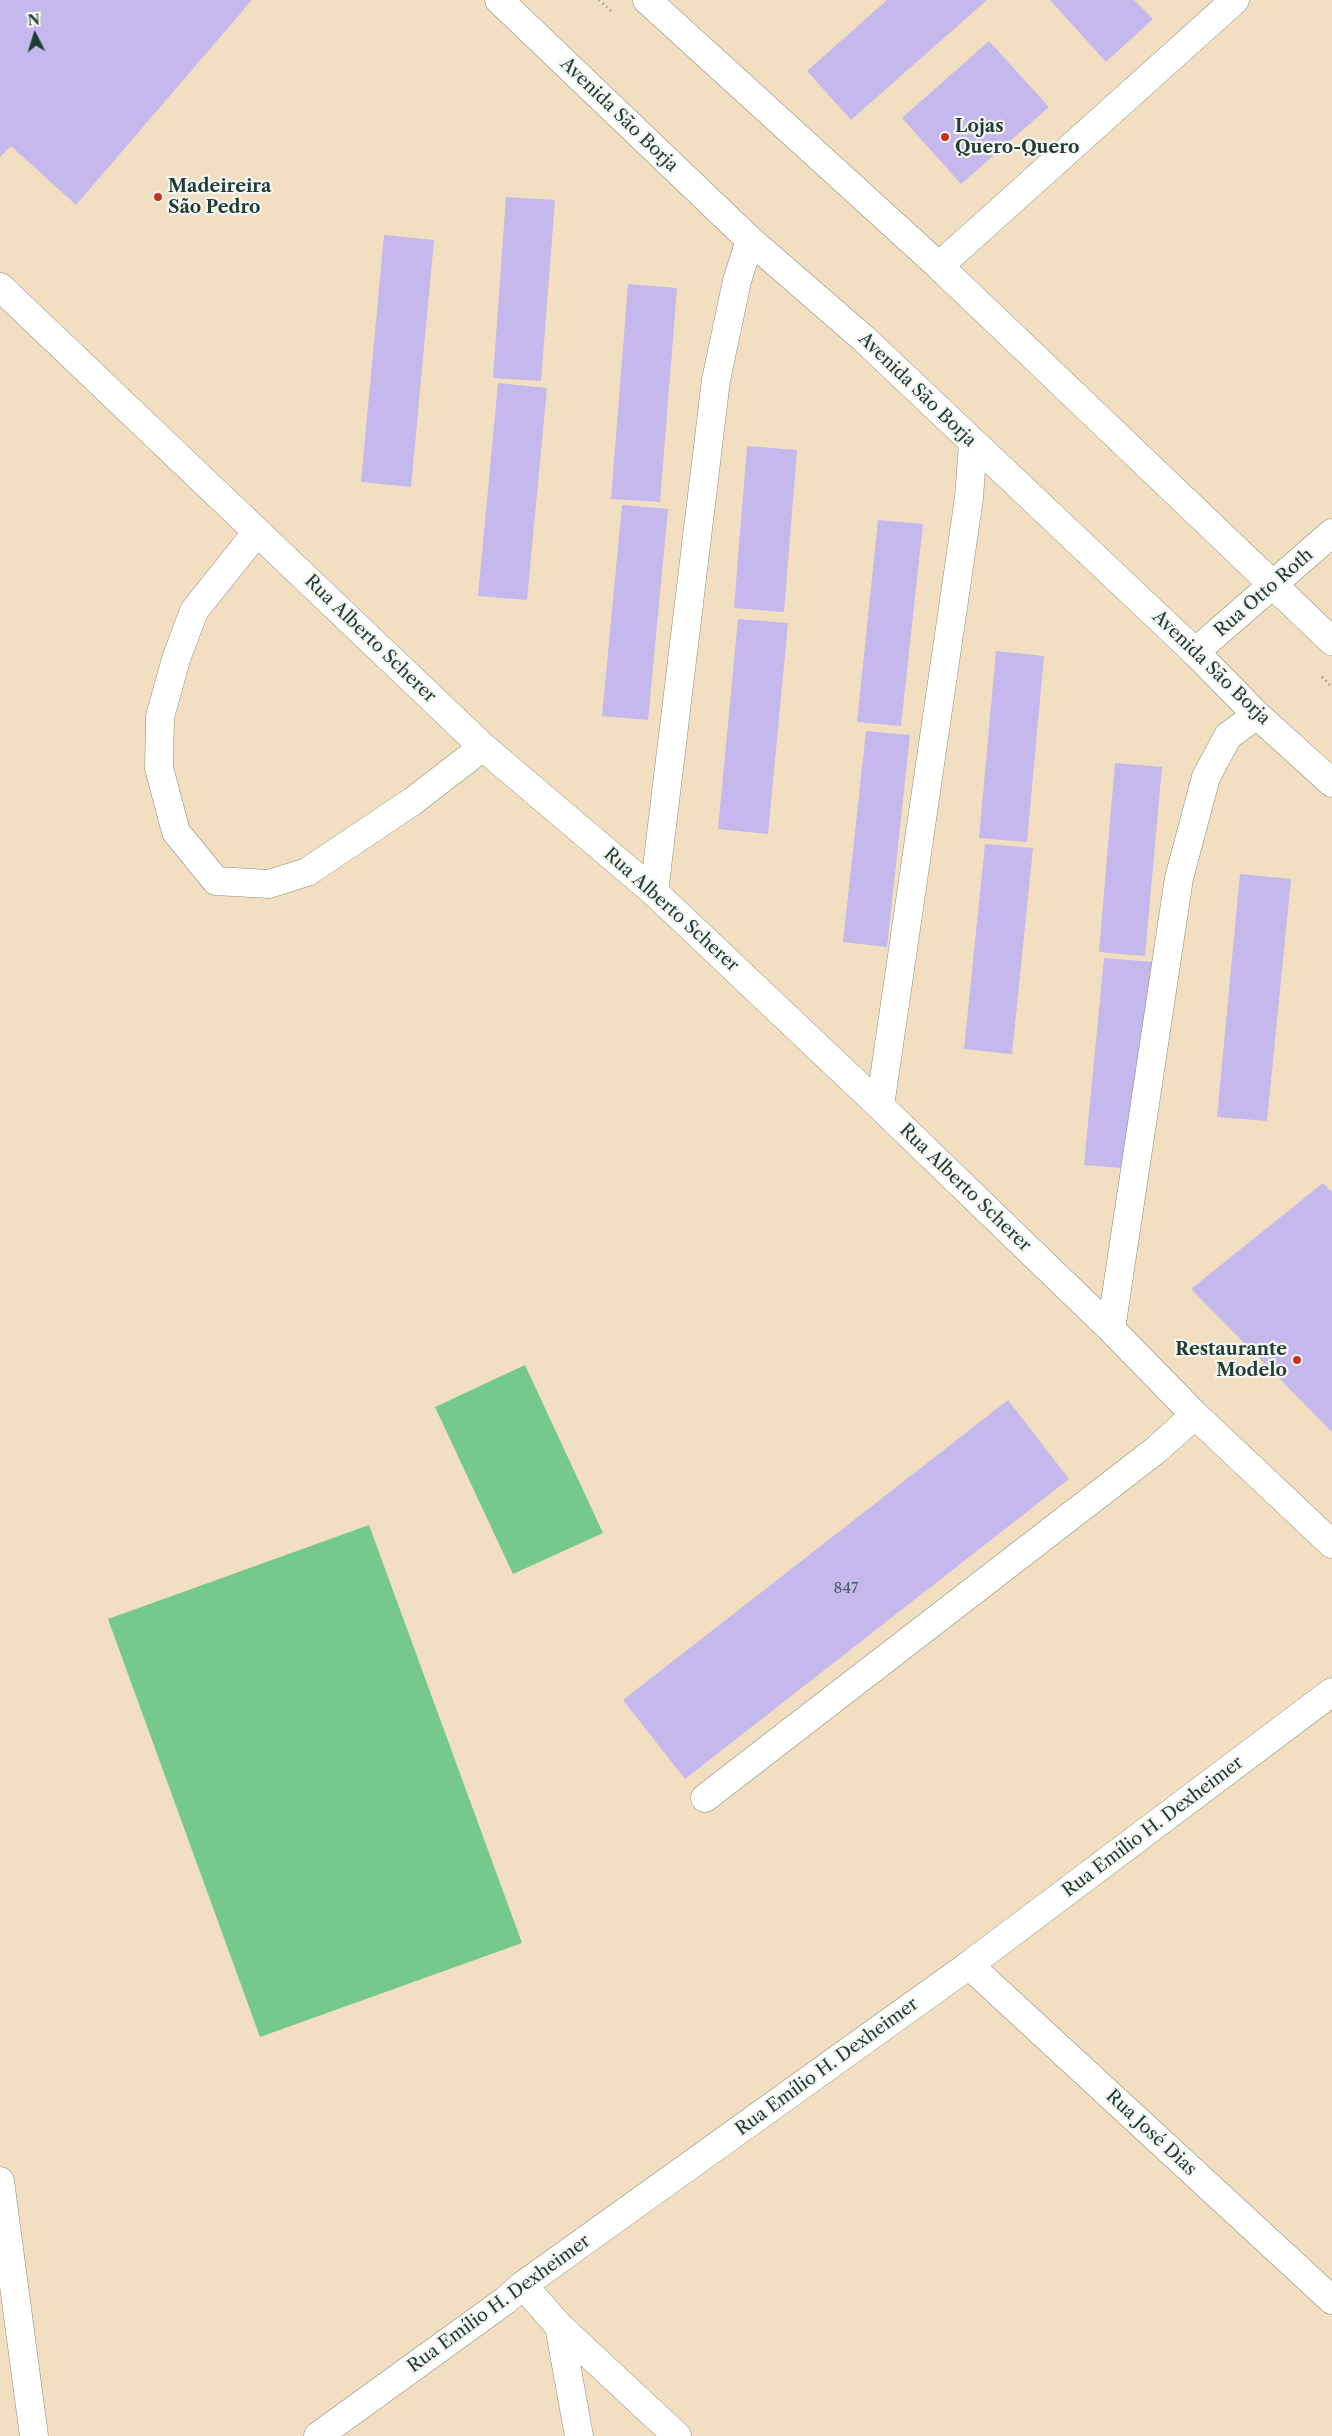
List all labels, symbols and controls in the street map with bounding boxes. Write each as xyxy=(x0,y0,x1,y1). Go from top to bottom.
north arrow xyxy=(10,10,60,60)
text: N xyxy=(27,11,41,30)
street label: Avenida São Borja xyxy=(556,53,682,177)
place label: Lojas Quero-Quero xyxy=(955,116,1079,158)
marker: Lojas Quero-Quero xyxy=(939,131,951,143)
place label: Madeireira São Pedro xyxy=(168,176,271,218)
marker: Madeireira São Pedro xyxy=(152,191,164,203)
street label: Avenida São Borja xyxy=(854,328,980,452)
street label: Rua Otto Roth xyxy=(1210,544,1318,642)
street label: Rua Alberto Scherer xyxy=(300,571,440,707)
street label: Avenida São Borja xyxy=(1148,606,1274,730)
street label: Rua Alberto Scherer xyxy=(599,844,743,976)
street label: Rua Alberto Scherer xyxy=(895,1120,1035,1256)
place label: Restaurante Modelo xyxy=(1175,1339,1287,1382)
marker: Restaurante Modelo xyxy=(1291,1354,1303,1366)
house number: 847 xyxy=(834,1580,858,1598)
street label: Rua Emílio H. Dexheimer xyxy=(1058,1752,1248,1902)
street label: Rua Emílio H. Dexheimer xyxy=(731,1993,923,2141)
street label: Rua José Dias xyxy=(1101,2086,1201,2180)
street label: Rua Emílio H. Dexheimer xyxy=(403,2230,595,2378)

